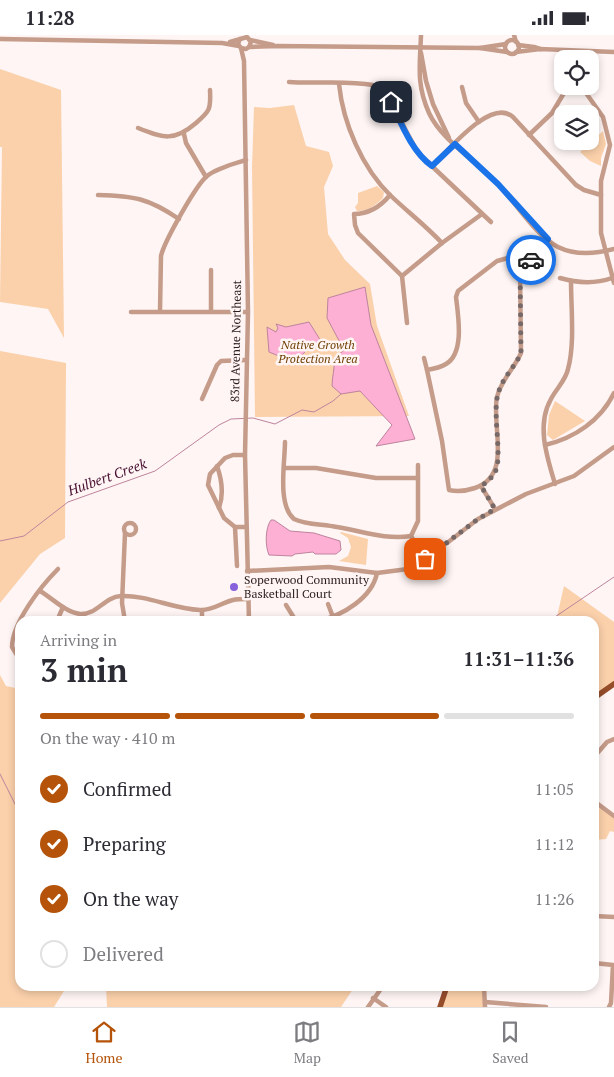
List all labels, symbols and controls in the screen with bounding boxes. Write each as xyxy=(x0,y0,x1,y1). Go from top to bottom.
text: 11:28 xyxy=(25,5,74,30)
map controls xyxy=(554,50,599,150)
button: locate xyxy=(554,50,599,95)
pin xyxy=(370,81,412,123)
icon: home xyxy=(377,88,405,116)
button: layers xyxy=(554,105,599,150)
courier xyxy=(506,235,556,285)
icon: car xyxy=(517,246,545,274)
street label: 83rd Avenue Northeast xyxy=(227,279,244,402)
park label: Native Growth Protection Area xyxy=(277,337,358,366)
water label: Hulbert Creek xyxy=(64,453,149,500)
pin xyxy=(404,538,446,580)
icon: bag xyxy=(411,545,439,573)
place label: Soperwood Community Basketball Court xyxy=(244,572,370,601)
marker: Soperwood Community Basketball Court xyxy=(228,581,240,593)
text: Arriving in xyxy=(40,629,117,651)
text: 11:31–11:36 xyxy=(463,646,574,671)
text: 3 min xyxy=(40,649,128,691)
text: On the way · 410 m xyxy=(40,727,175,749)
icon: check xyxy=(40,775,68,803)
text: Confirmed xyxy=(83,776,172,801)
text: 11:05 xyxy=(535,778,574,800)
icon: check xyxy=(40,830,68,858)
text: Preparing xyxy=(83,831,166,856)
text: 11:12 xyxy=(535,833,574,855)
icon: check xyxy=(40,885,68,913)
text: On the way xyxy=(83,886,178,911)
text: 11:26 xyxy=(535,888,574,910)
text: Delivered xyxy=(83,941,164,966)
tab: Home xyxy=(85,1018,123,1067)
tab: Map xyxy=(293,1018,321,1067)
tab: Saved xyxy=(492,1018,529,1067)

